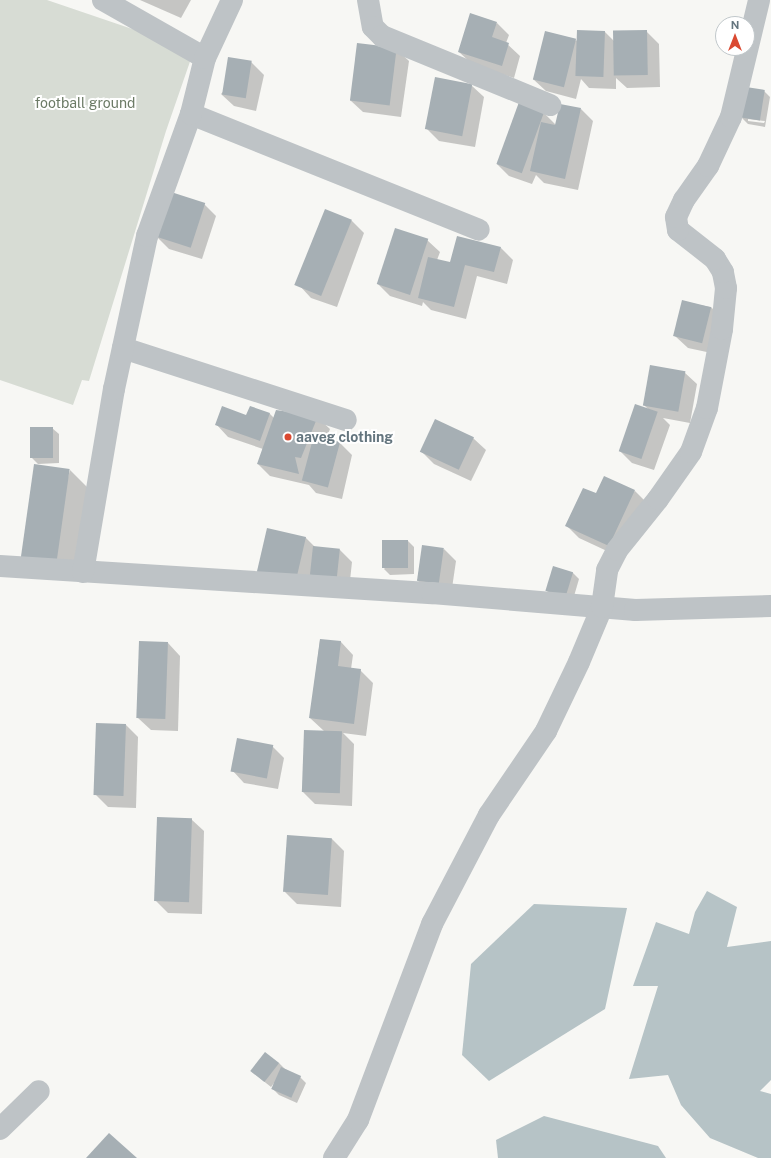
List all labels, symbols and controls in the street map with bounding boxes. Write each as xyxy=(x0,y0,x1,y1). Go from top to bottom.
north arrow xyxy=(715,16,755,56)
text: N xyxy=(731,19,739,31)
park label: football ground xyxy=(35,95,135,111)
place label: aaveg clothing xyxy=(296,429,393,445)
marker: aaveg clothing xyxy=(283,432,293,442)

